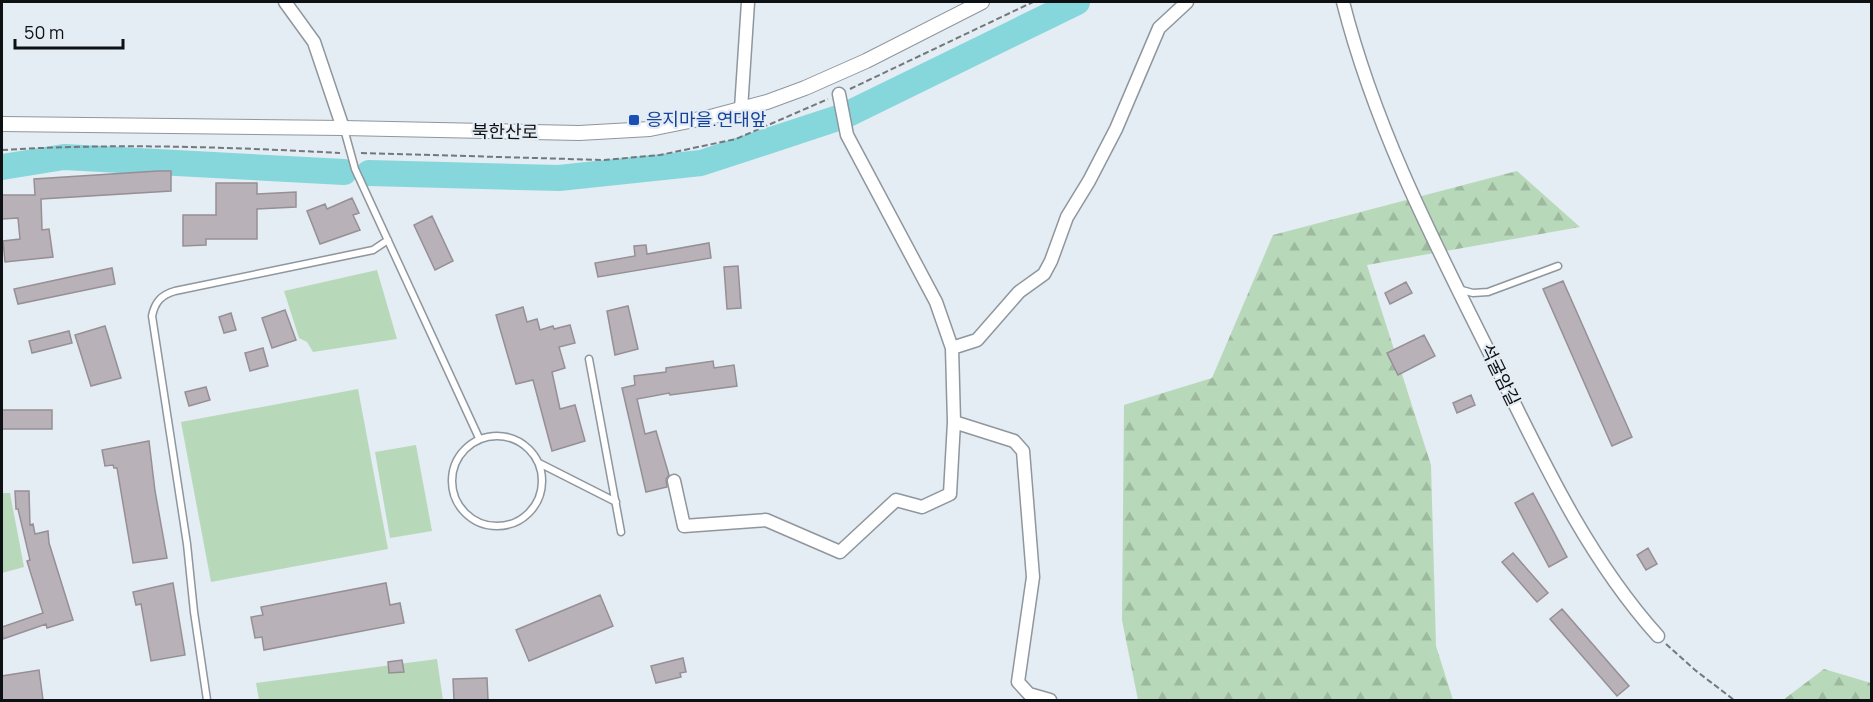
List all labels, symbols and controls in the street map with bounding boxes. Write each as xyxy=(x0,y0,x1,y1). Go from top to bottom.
scale bar xyxy=(15,12,123,50)
text: 50 m xyxy=(24,20,64,44)
place label: 응지마을.연대앞 xyxy=(646,107,766,131)
marker: 응지마을.연대앞 xyxy=(627,113,641,127)
street label: 북한산로 xyxy=(472,118,538,144)
street label: 석굴암길 xyxy=(1476,340,1526,410)

